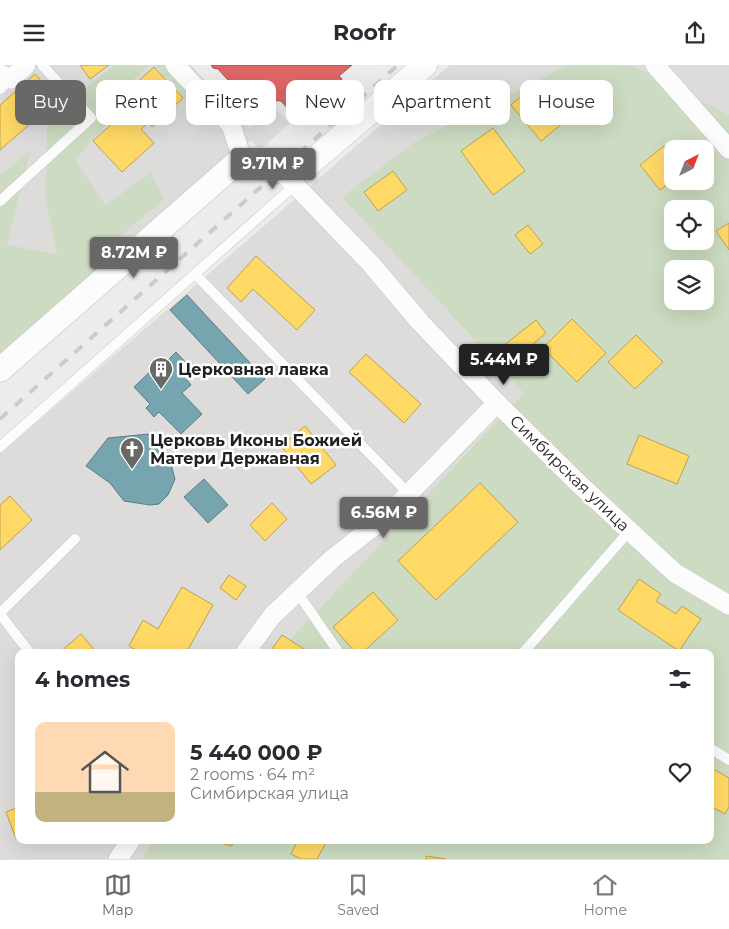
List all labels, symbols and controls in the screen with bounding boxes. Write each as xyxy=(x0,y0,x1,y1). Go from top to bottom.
icon: menu xyxy=(20,19,48,47)
text: Roofr xyxy=(333,19,396,46)
icon: share xyxy=(681,19,709,47)
chip: Buy xyxy=(15,80,86,125)
chip: Rent xyxy=(96,80,176,125)
chip: Filters xyxy=(186,80,276,125)
chip: New xyxy=(286,80,364,125)
chip: Apartment xyxy=(374,80,510,125)
chip: House xyxy=(520,80,613,125)
north arrow xyxy=(664,140,714,190)
map controls xyxy=(664,140,714,310)
pin: 9.71M ₽ xyxy=(227,147,319,190)
text: 9.71M ₽ xyxy=(242,154,304,173)
button: locate xyxy=(664,200,714,250)
pin: 8.72M ₽ xyxy=(88,237,180,279)
text: 8.72M ₽ xyxy=(101,243,167,262)
button: layers xyxy=(664,260,714,310)
pin: 5.44M ₽ xyxy=(458,343,550,386)
text: 5.44M ₽ xyxy=(470,350,538,369)
building icon: Церковная лавка xyxy=(148,356,174,390)
place label: Церковная лавка xyxy=(178,360,329,379)
street label: Симбирская улица xyxy=(506,411,633,535)
place label: Церковь Иконы Божией Матери Державная xyxy=(150,431,362,468)
church icon: Церковь Иконы Божией Матери Державная xyxy=(119,436,145,470)
pin: 6.56M ₽ xyxy=(338,497,430,539)
text: 6.56M ₽ xyxy=(351,503,417,522)
icon: filters xyxy=(666,665,694,693)
text: 4 homes xyxy=(35,667,130,692)
text: 5 440 000 ₽ xyxy=(190,740,323,765)
icon: home xyxy=(75,742,135,802)
icon: heart xyxy=(666,758,694,786)
text: 2 rooms · 64 m² xyxy=(190,765,315,784)
text: Симбирская улица xyxy=(190,784,349,803)
tab: Map xyxy=(102,871,133,919)
tab: Saved xyxy=(337,871,379,919)
tab: Home xyxy=(583,871,627,919)

